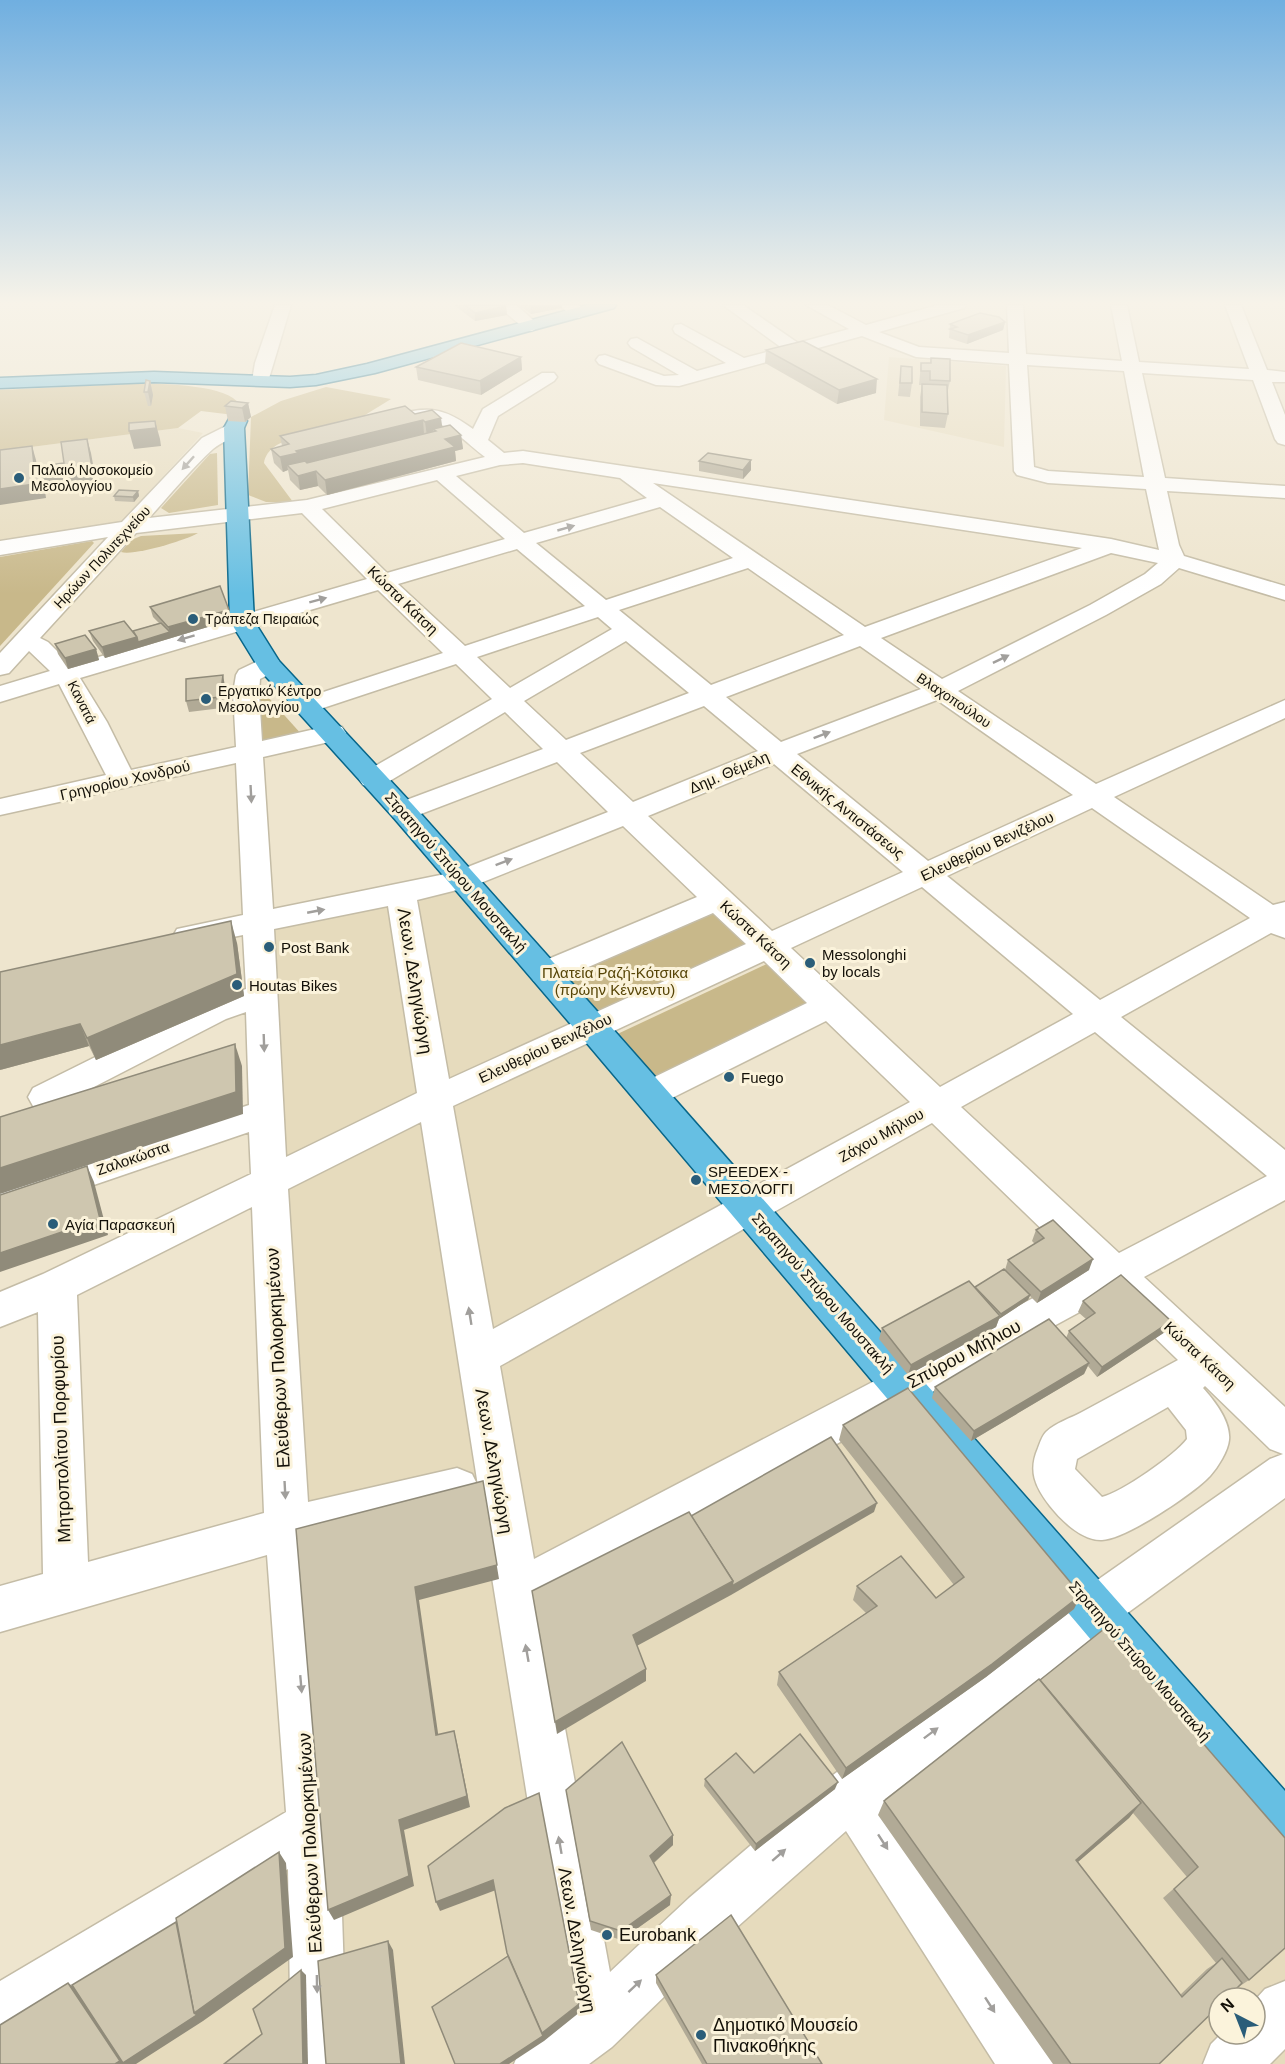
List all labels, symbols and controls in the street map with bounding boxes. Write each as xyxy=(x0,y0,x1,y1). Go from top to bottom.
one-way arrow xyxy=(182,455,195,470)
place label: Παλαιό Νοσοκομείο Μεσολογγίου xyxy=(31,462,153,494)
marker: Παλαιό Νοσοκομείο Μεσολογγίου xyxy=(12,471,26,485)
street label: Ηρώων Πολυτεχνείου xyxy=(51,503,153,611)
one-way arrow xyxy=(557,523,575,532)
street label: Κώστα Κάτση xyxy=(364,562,442,638)
one-way arrow xyxy=(309,595,327,604)
place label: Τράπεζα Πειραιώς xyxy=(205,611,319,627)
marker: Τράπεζα Πειραιώς xyxy=(186,612,200,626)
one-way arrow xyxy=(177,634,195,643)
one-way arrow xyxy=(993,655,1010,664)
street label: Βλαχοπούλου xyxy=(914,669,994,731)
street label: Κανατά xyxy=(64,678,100,726)
place label: Eργατικό Κέντρο Μεσολογγίου xyxy=(218,683,322,715)
marker: Eργατικό Κέντρο Μεσολογγίου xyxy=(199,692,213,706)
one-way arrow xyxy=(813,729,831,739)
street label: Δημ. Θέμελη xyxy=(687,748,771,796)
street label: Γρηγορίου Χονδρού xyxy=(58,757,192,803)
street label: Εθνικής Αντιστάσεως xyxy=(788,760,908,862)
one-way arrow xyxy=(247,785,256,804)
street label: Στρατηγού Σπύρου Μουστακλή xyxy=(382,788,530,956)
street label: Ελευθερίου Βενιζέλου xyxy=(918,808,1056,884)
one-way arrow xyxy=(495,857,513,867)
street label: Κώστα Κάτση xyxy=(717,897,795,971)
one-way arrow xyxy=(307,906,326,915)
street label: Λεων. Δεληγιώργη xyxy=(394,907,436,1055)
place label: Post Bank xyxy=(281,939,350,956)
marker: Post Bank xyxy=(262,940,276,954)
place label: Messolonghi by locals xyxy=(822,946,906,980)
marker: Messolonghi by locals xyxy=(803,956,817,970)
park label: Πλατεία Ραζή-Κότσικα (πρώην Κέννεντυ) xyxy=(542,964,688,998)
place label: Houtas Bikes xyxy=(249,977,337,994)
marker: Houtas Bikes xyxy=(230,978,244,992)
street label: Ελευθερίου Βενιζέλου xyxy=(476,1010,614,1086)
one-way arrow xyxy=(259,1034,268,1053)
place label: Fuego xyxy=(741,1069,784,1086)
marker: Fuego xyxy=(722,1070,736,1084)
street label: Ζάχου Μήλιου xyxy=(836,1105,926,1165)
street label: Ζαλοκώστα xyxy=(94,1137,172,1178)
place label: SPEEDEX - ΜΕΣΟΛΟΓΓΙ xyxy=(708,1163,793,1197)
marker: SPEEDEX - ΜΕΣΟΛΟΓΓΙ xyxy=(689,1173,703,1187)
street label: Στρατηγού Σπύρου Μουστακλή xyxy=(749,1209,897,1377)
place label: Αγία Παρασκευή xyxy=(65,1216,175,1233)
marker: Αγία Παρασκευή xyxy=(46,1217,60,1231)
street label: Ελεύθερων Πολιορκημένων xyxy=(262,1247,294,1469)
one-way arrow xyxy=(465,1306,474,1325)
street label: Σπύρου Μήλιου xyxy=(904,1316,1024,1392)
street label: Κώστα Κάτση xyxy=(1161,1318,1239,1392)
street label: Μητροπολίτου Πορφυρίου xyxy=(47,1335,75,1543)
street label: Λεων. Δεληγιώργη xyxy=(471,1387,517,1535)
one-way arrow xyxy=(281,1480,290,1499)
street label: Στρατηγού Σπύρου Μουστακλή xyxy=(1066,1577,1214,1745)
one-way arrow xyxy=(522,1643,531,1662)
one-way arrow xyxy=(296,1675,306,1694)
one-way arrow xyxy=(923,1727,939,1739)
street label: Ελεύθερων Πολιορκημένων xyxy=(294,1732,326,1954)
one-way arrow xyxy=(877,1834,888,1850)
one-way arrow xyxy=(556,1835,565,1854)
one-way arrow xyxy=(771,1849,786,1862)
street label: Λεων. Δεληγιώργη xyxy=(554,1866,600,2014)
place label: Eurobank xyxy=(619,1925,697,1945)
marker: Eurobank xyxy=(600,1928,614,1942)
one-way arrow xyxy=(312,1974,321,1993)
one-way arrow xyxy=(627,1980,642,1993)
north arrow xyxy=(1207,1986,1267,2046)
text: N xyxy=(1217,1995,1237,2015)
one-way arrow xyxy=(984,1997,995,2013)
place label: Δημοτικό Μουσείο Πινακοθήκης xyxy=(713,2015,858,2056)
marker: Δημοτικό Μουσείο Πινακοθήκης xyxy=(694,2028,708,2042)

